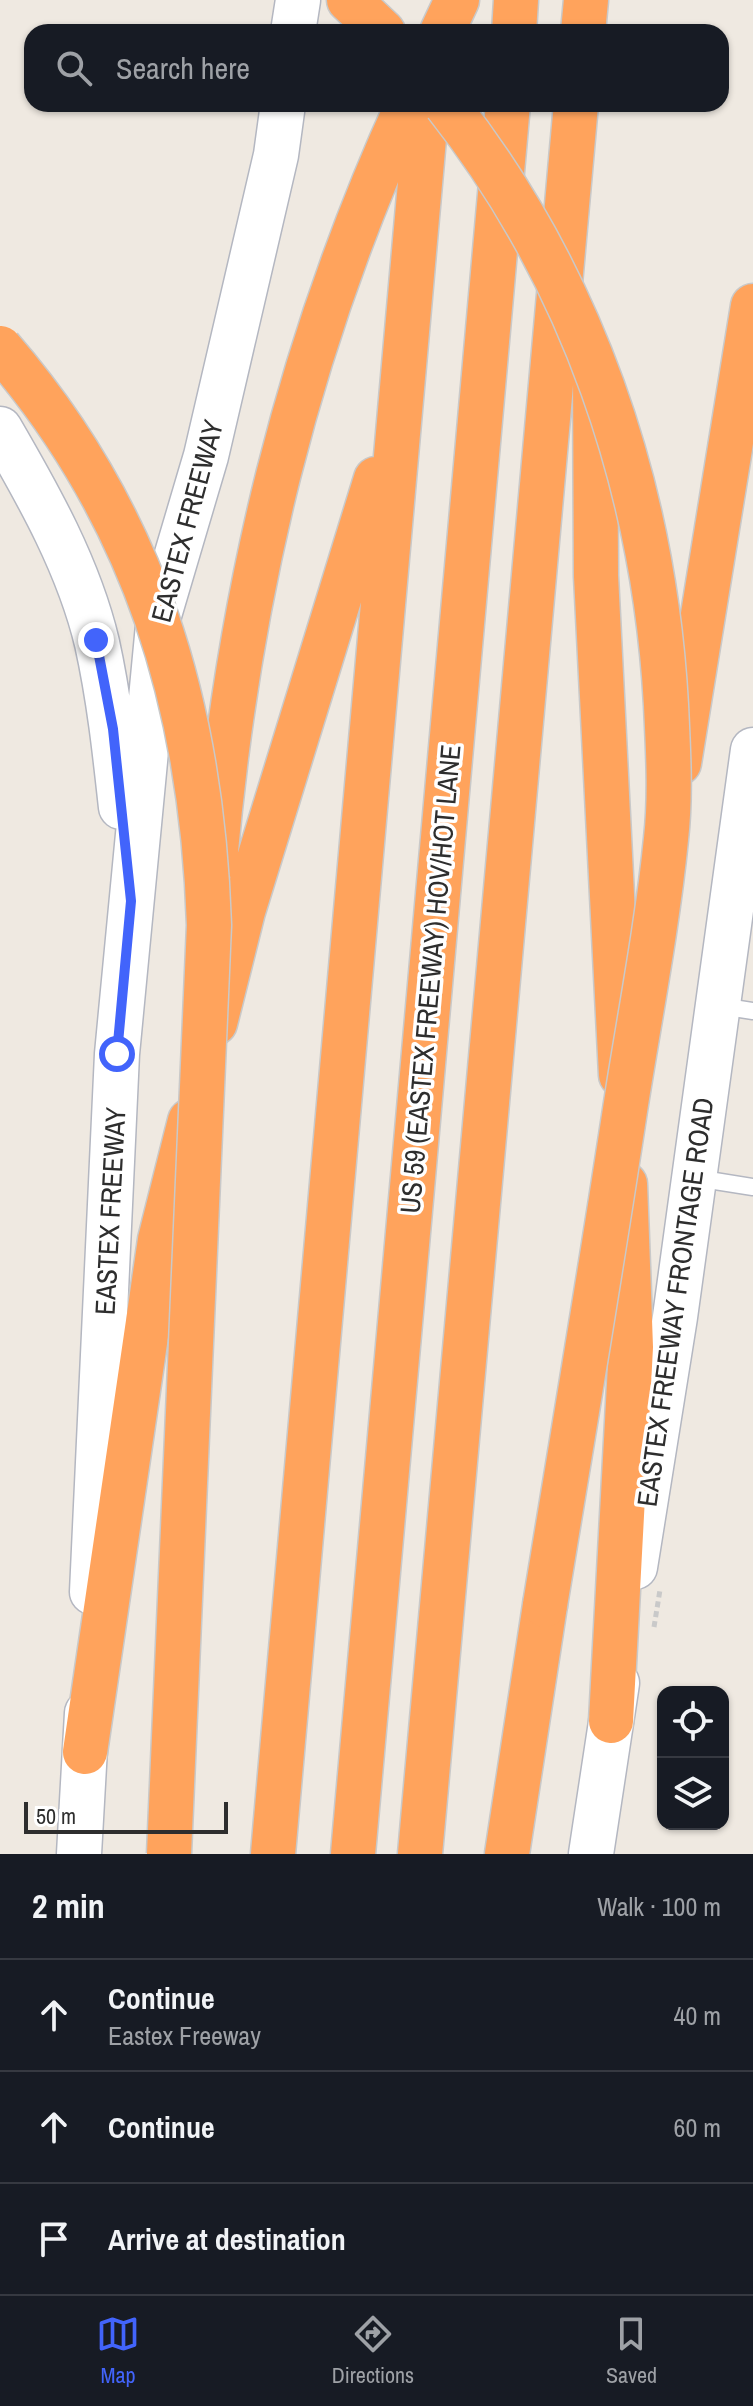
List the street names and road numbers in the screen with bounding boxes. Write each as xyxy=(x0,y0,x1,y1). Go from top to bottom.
street label: EASTEX FREEWAY xyxy=(142,415,232,626)
street label: US 59 (EASTEX FREEWAY) HOV/HOT LANE xyxy=(391,743,469,1215)
street label: EASTEX FREEWAY FRONTAGE ROAD xyxy=(627,1095,723,1509)
street label: EASTEX FREEWAY xyxy=(86,1105,134,1316)

